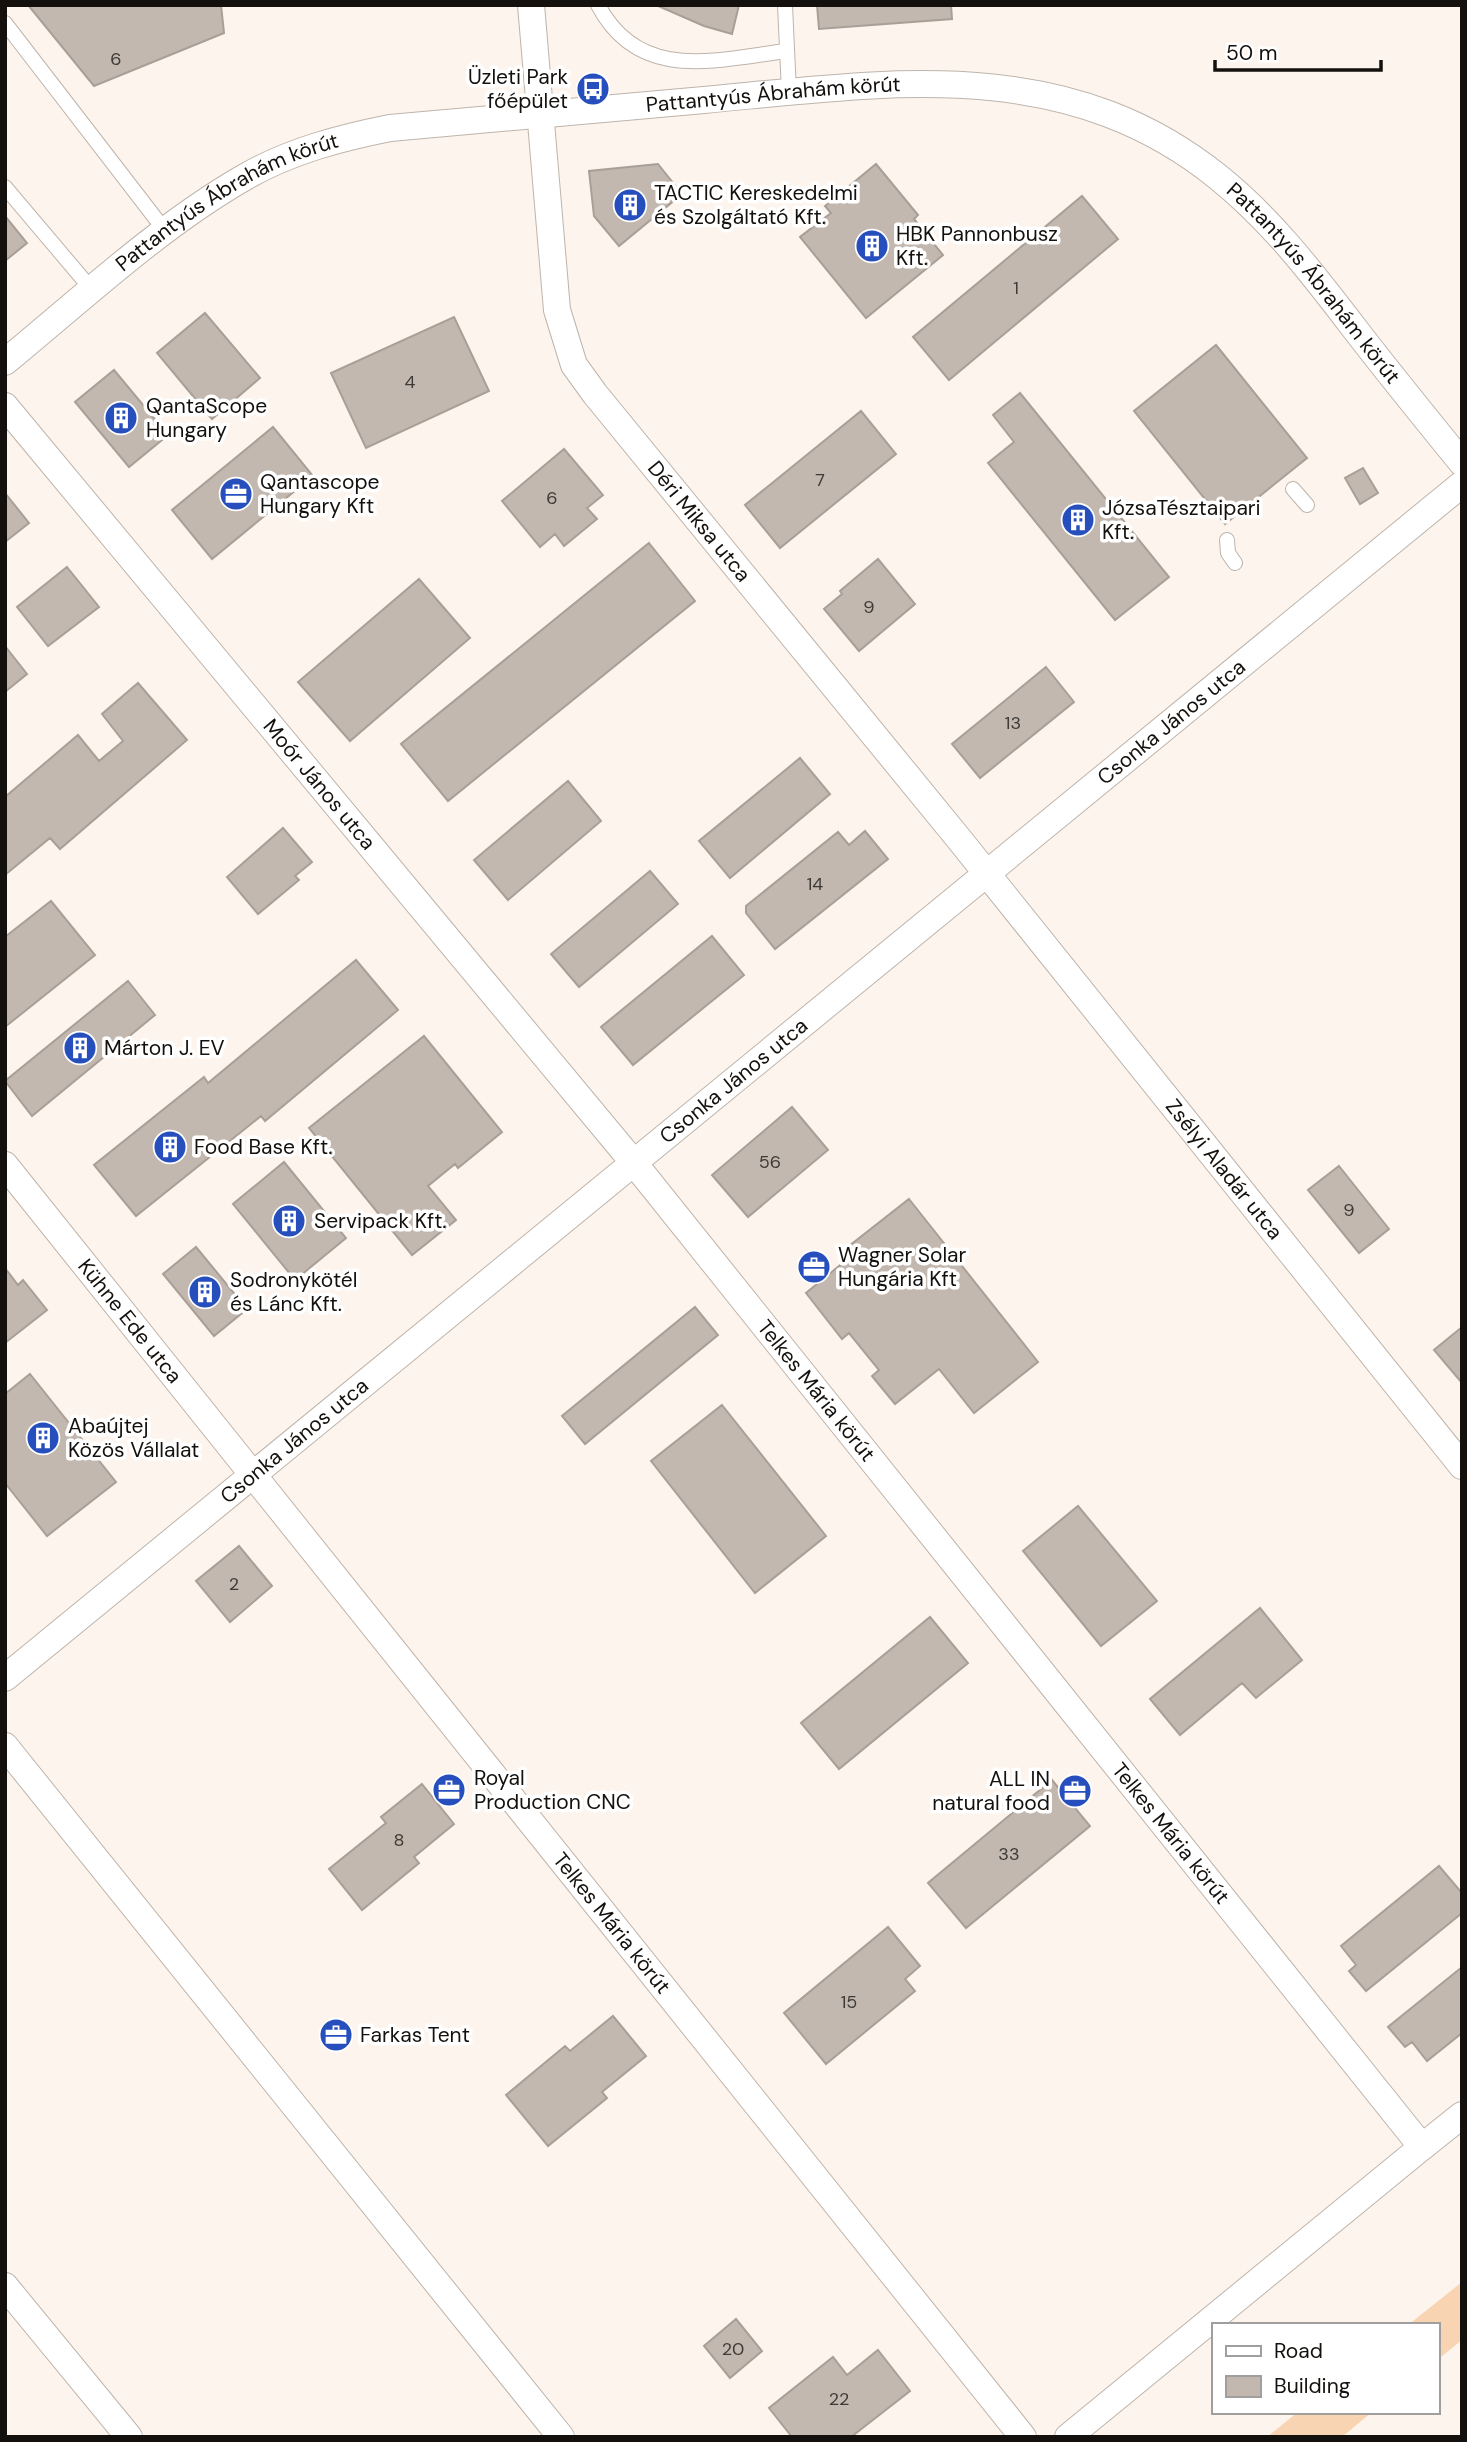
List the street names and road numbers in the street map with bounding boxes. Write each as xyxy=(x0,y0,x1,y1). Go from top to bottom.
street label: Pattantyús Ábrahám körút xyxy=(645,70,901,119)
street label: Pattantyús Ábrahám körút xyxy=(110,126,342,278)
street label: Pattantyús Ábrahám körút xyxy=(1221,176,1406,389)
street label: Déri Miksa utca xyxy=(641,455,757,588)
street label: Csonka János utca xyxy=(1091,653,1251,791)
street label: Moór János utca xyxy=(257,713,382,856)
street label: Csonka János utca xyxy=(654,1012,814,1150)
street label: Zsélyi Aladár utca xyxy=(1159,1093,1289,1245)
street label: Kühne Ede utca xyxy=(72,1253,188,1389)
street label: Telkes Mária körút xyxy=(751,1314,882,1467)
street label: Csonka János utca xyxy=(214,1372,374,1510)
street label: Telkes Mária körút xyxy=(1106,1757,1236,1910)
street label: Telkes Mária körút xyxy=(547,1847,677,2000)

